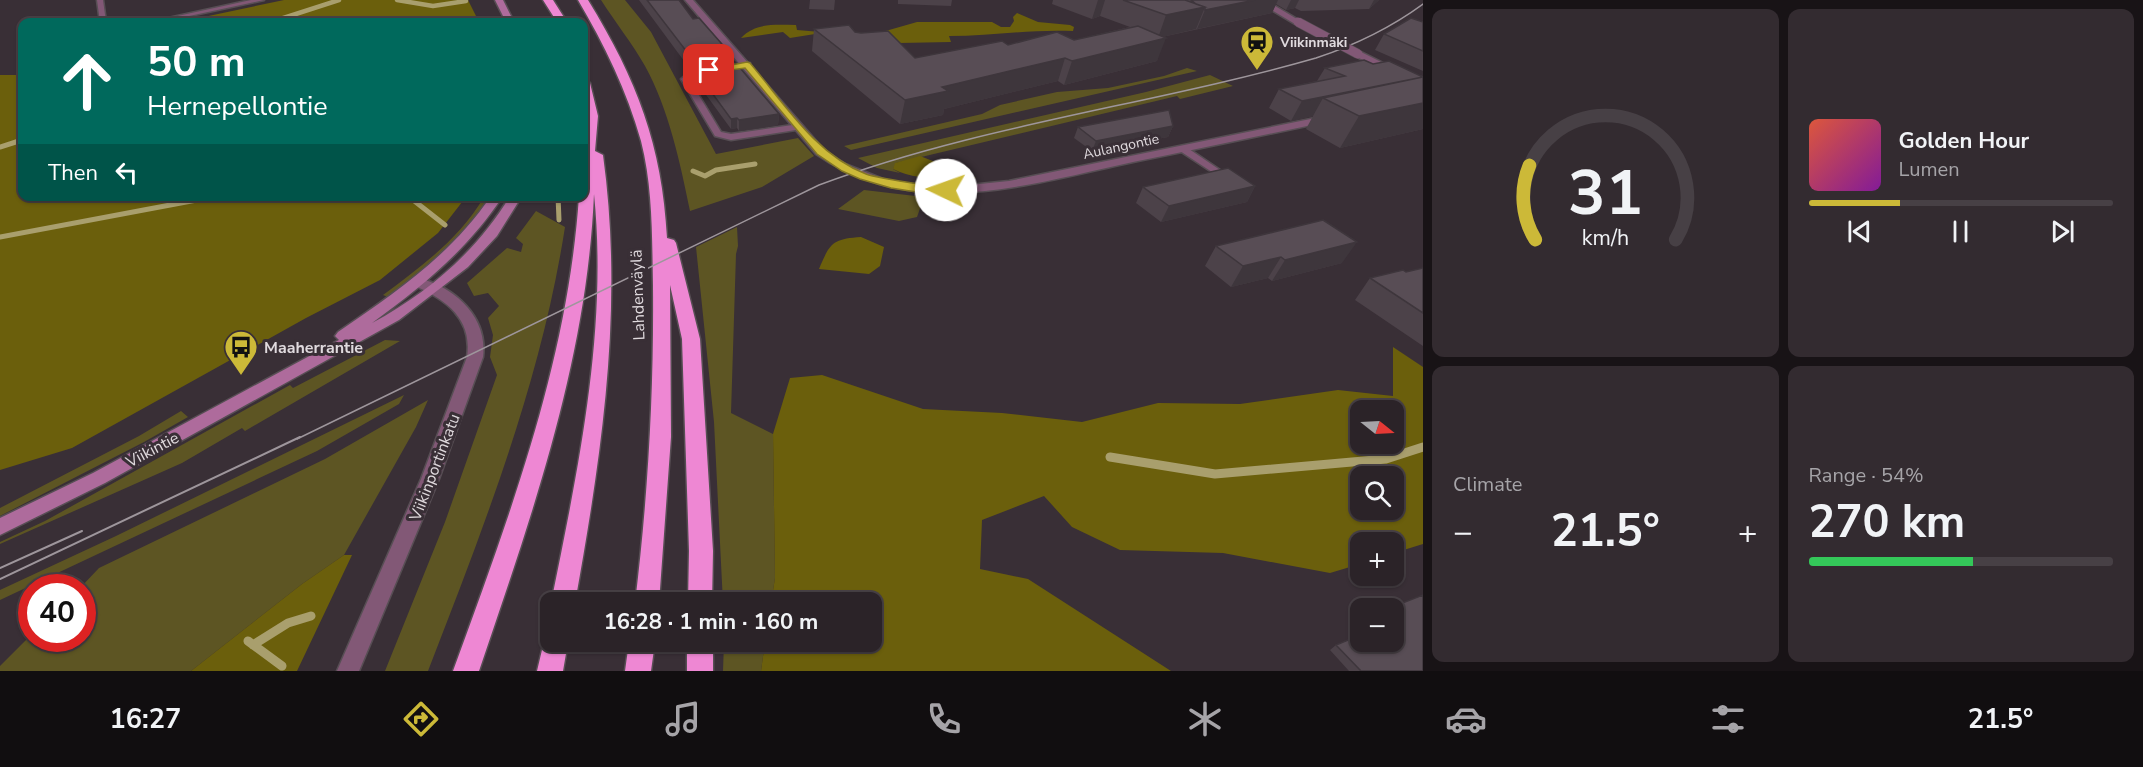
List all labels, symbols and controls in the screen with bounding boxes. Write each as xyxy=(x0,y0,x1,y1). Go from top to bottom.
station icon: Viikinmäki xyxy=(1239,24,1275,71)
place label: Viikinmäki xyxy=(1279,33,1347,52)
text: 50 m xyxy=(147,34,246,91)
icon: ahead xyxy=(48,42,126,120)
pin xyxy=(683,44,734,95)
icon: arrive xyxy=(692,53,725,86)
text: Hernepellontie xyxy=(147,88,328,125)
text: Golden Hour xyxy=(1899,126,2029,156)
street label: Aulangontie xyxy=(1081,129,1161,164)
text: 31 xyxy=(1568,151,1643,236)
icon: left xyxy=(110,156,143,189)
text: Lumen xyxy=(1899,156,1960,183)
text: Then xyxy=(48,158,98,188)
position arrow xyxy=(914,158,978,222)
icon: previous xyxy=(1843,215,1876,248)
icon: pause xyxy=(1944,215,1977,248)
icon: next xyxy=(2046,215,2079,248)
text: km/h xyxy=(1582,224,1629,254)
street label: Lahdenväylä xyxy=(625,249,651,341)
bus stop icon: Maaherrantie xyxy=(223,329,259,376)
place label: Maaherrantie xyxy=(264,337,363,359)
north arrow xyxy=(1350,400,1404,454)
map controls xyxy=(1350,400,1404,652)
street label: Viikinportinkatu xyxy=(404,411,465,525)
street label: Viikintie xyxy=(121,427,183,473)
text: Range · 54% xyxy=(1809,462,1924,489)
button: search xyxy=(1350,466,1404,520)
text: Climate xyxy=(1453,471,1522,498)
text: 270 km xyxy=(1809,492,1965,553)
text: 21.5° xyxy=(1551,501,1660,562)
text: − xyxy=(1453,510,1473,555)
text: + xyxy=(1738,510,1758,555)
button: + xyxy=(1350,532,1404,586)
speed limit sign: 40 xyxy=(18,574,96,652)
button: − xyxy=(1350,598,1404,652)
text: 16:28 · 1 min · 160 m xyxy=(604,607,818,637)
icon: directions xyxy=(400,698,442,740)
icon: music xyxy=(662,698,704,740)
icon: phone xyxy=(923,698,965,740)
icon: climate xyxy=(1184,698,1226,740)
icon: car xyxy=(1445,698,1487,740)
icon: filters xyxy=(1707,698,1749,740)
text: 16:27 xyxy=(110,701,181,738)
text: 21.5° xyxy=(1968,701,2033,738)

